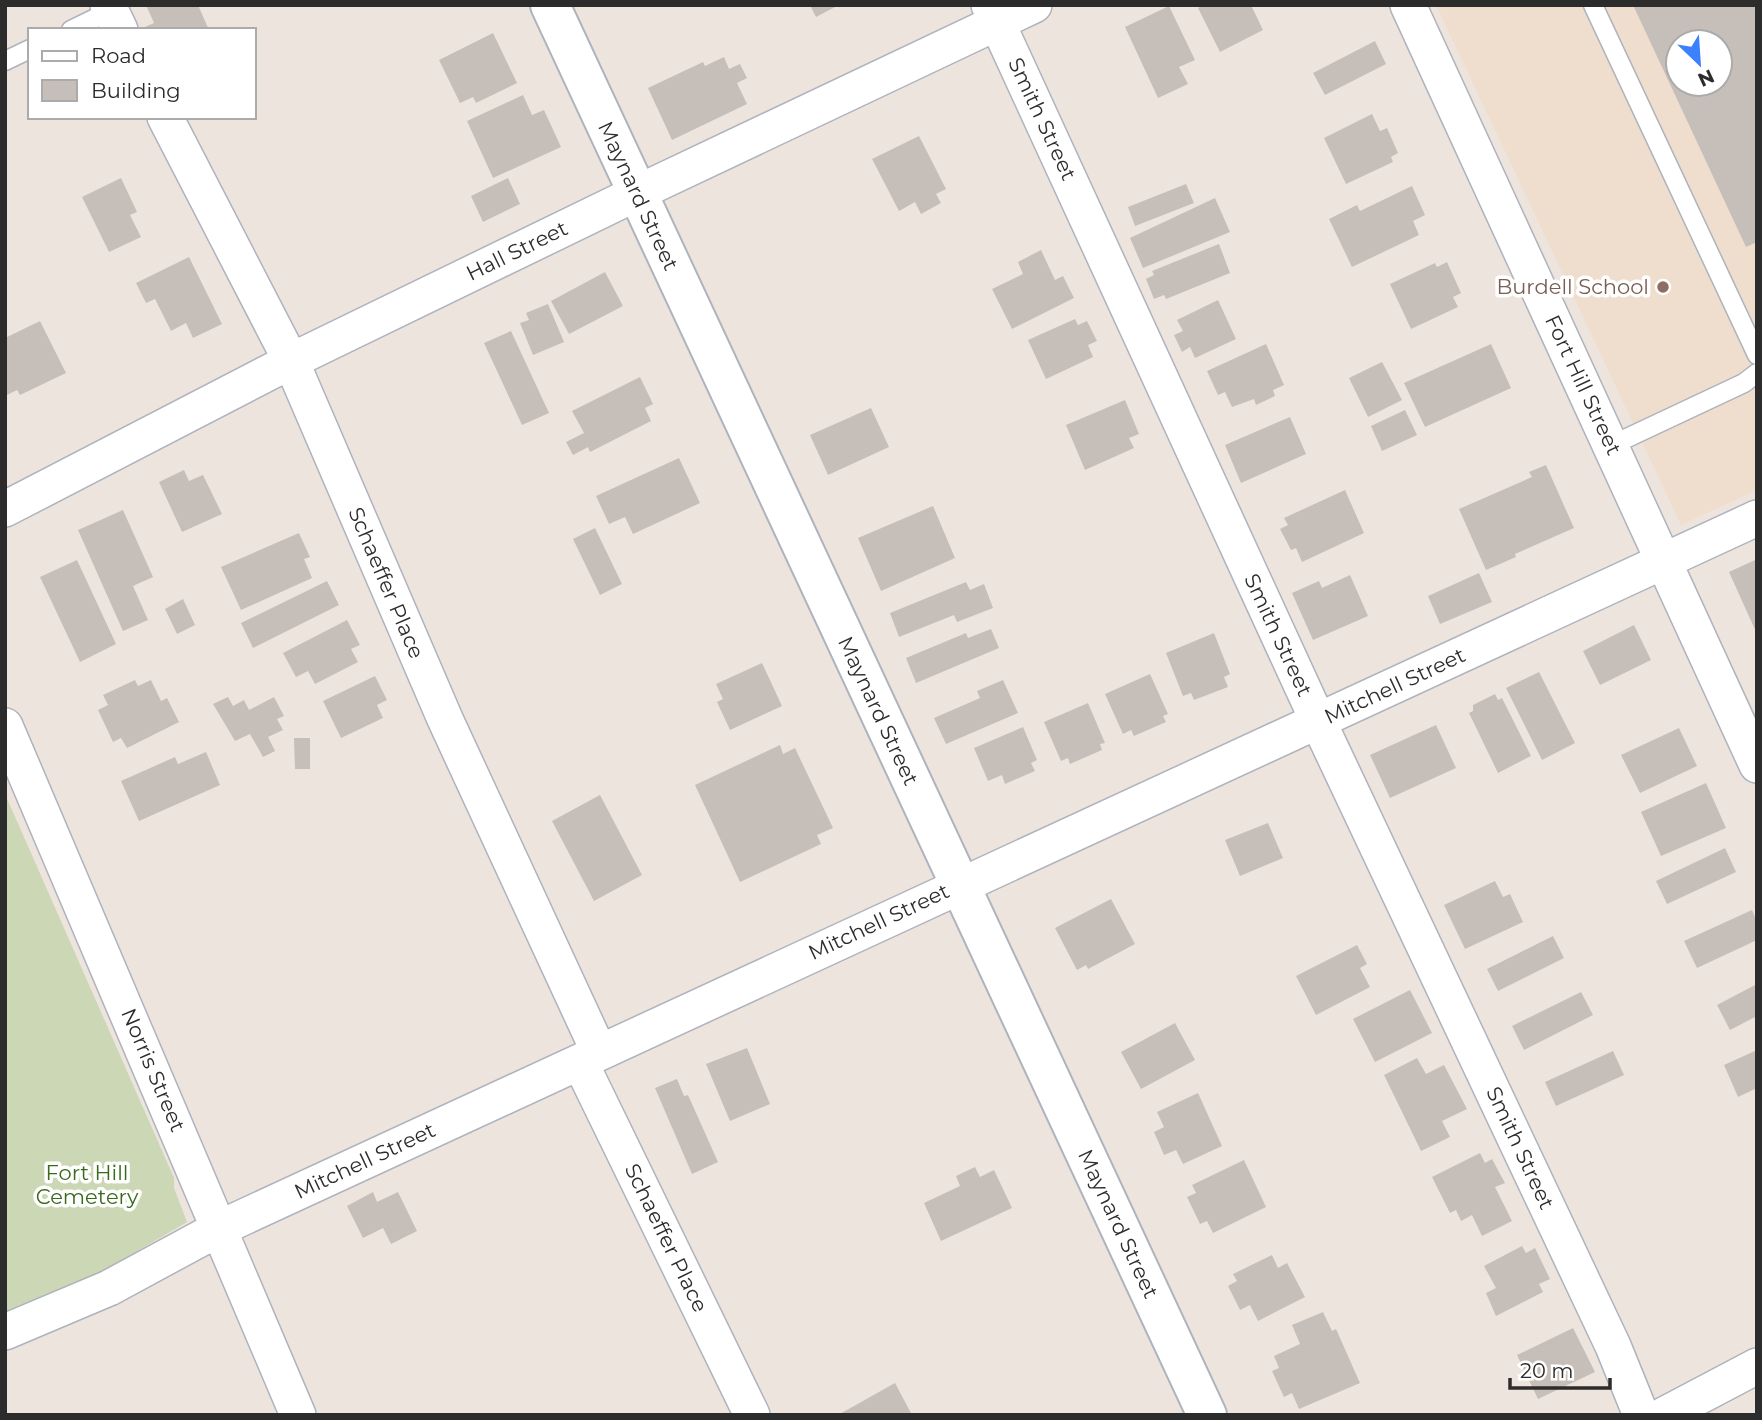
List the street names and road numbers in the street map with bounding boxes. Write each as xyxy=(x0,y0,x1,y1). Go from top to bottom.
street label: Smith Street xyxy=(1003,54,1082,184)
street label: Maynard Street xyxy=(593,117,684,274)
street label: Hall Street xyxy=(462,215,572,286)
street label: Fort Hill Street xyxy=(1540,311,1627,459)
street label: Schaeffer Place xyxy=(343,503,430,662)
street label: Smith Street xyxy=(1239,570,1318,700)
street label: Maynard Street xyxy=(833,632,924,789)
street label: Mitchell Street xyxy=(1320,642,1469,729)
street label: Mitchell Street xyxy=(804,878,953,965)
street label: Norris Street xyxy=(116,1004,191,1135)
street label: Smith Street xyxy=(1481,1083,1560,1213)
street label: Mitchell Street xyxy=(290,1117,439,1204)
street label: Maynard Street xyxy=(1073,1145,1164,1302)
street label: Schaeffer Place xyxy=(620,1159,713,1316)

